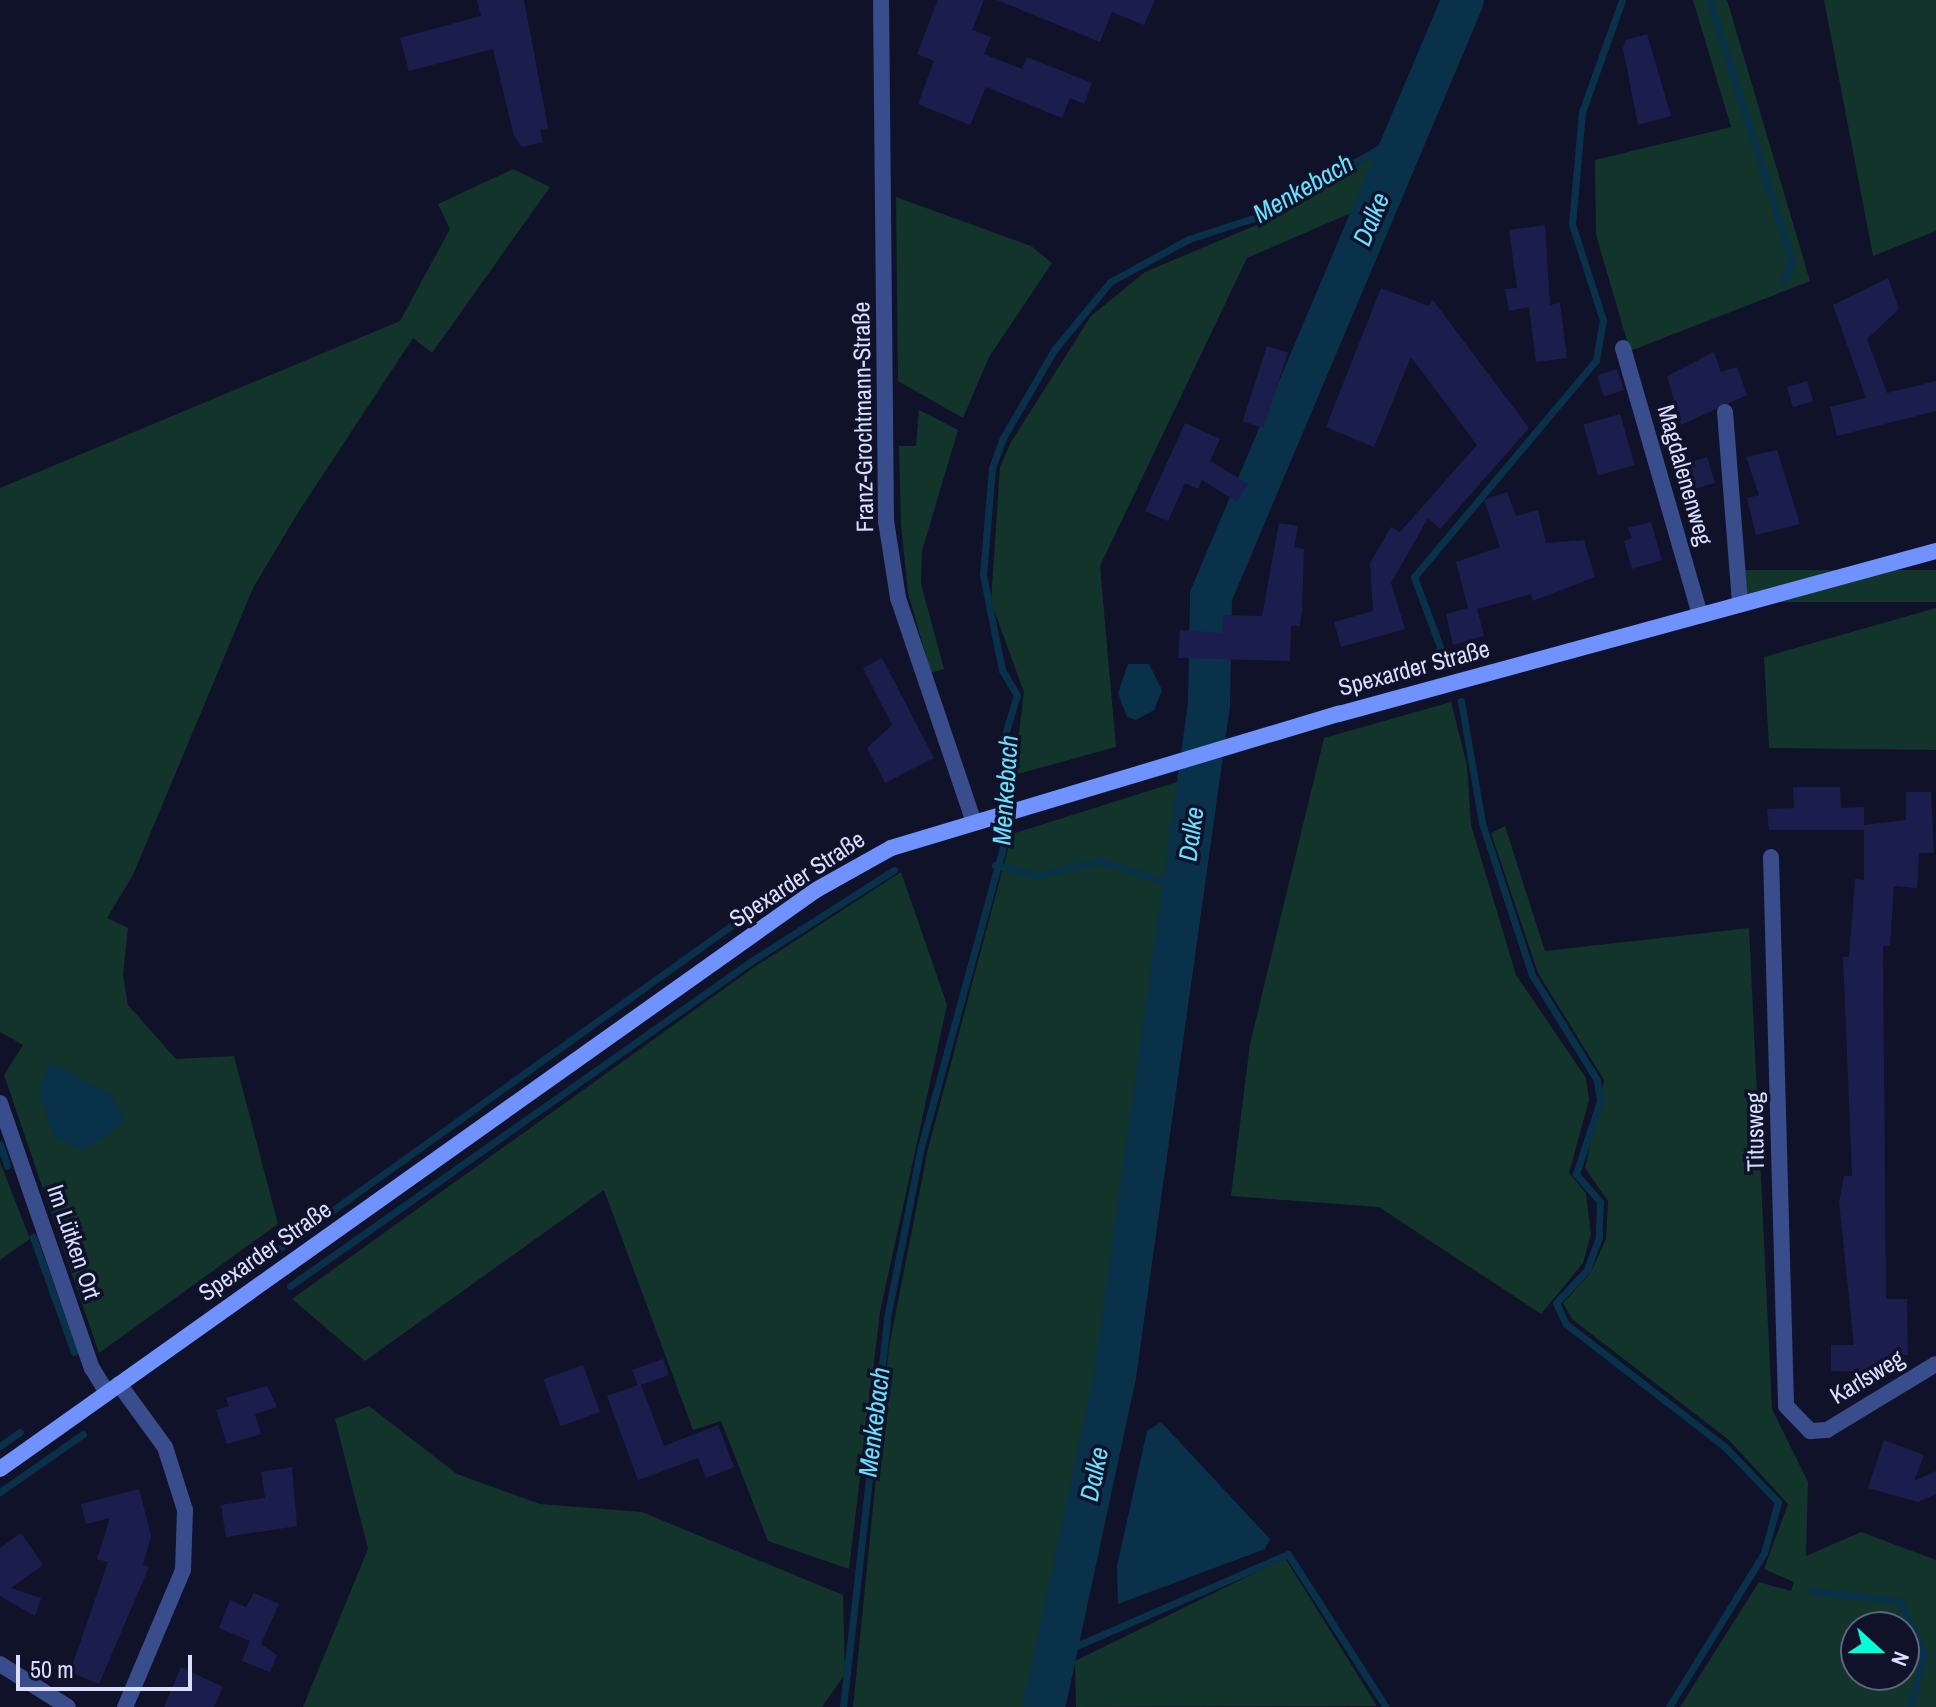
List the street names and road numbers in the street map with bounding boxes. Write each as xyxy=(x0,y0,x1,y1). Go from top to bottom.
street label: Franz-Grochtmann-Straße xyxy=(847,301,879,533)
street label: Magdalenenweg xyxy=(1651,402,1719,548)
street label: Spexarder Straße xyxy=(1335,634,1493,702)
street label: Spexarder Straße xyxy=(724,825,870,933)
street label: Titusweg xyxy=(1740,1092,1770,1172)
street label: Im Lütken Ort xyxy=(41,1181,107,1303)
street label: Spexarder Straße xyxy=(193,1195,337,1307)
street label: Karlsweg xyxy=(1825,1344,1909,1410)

